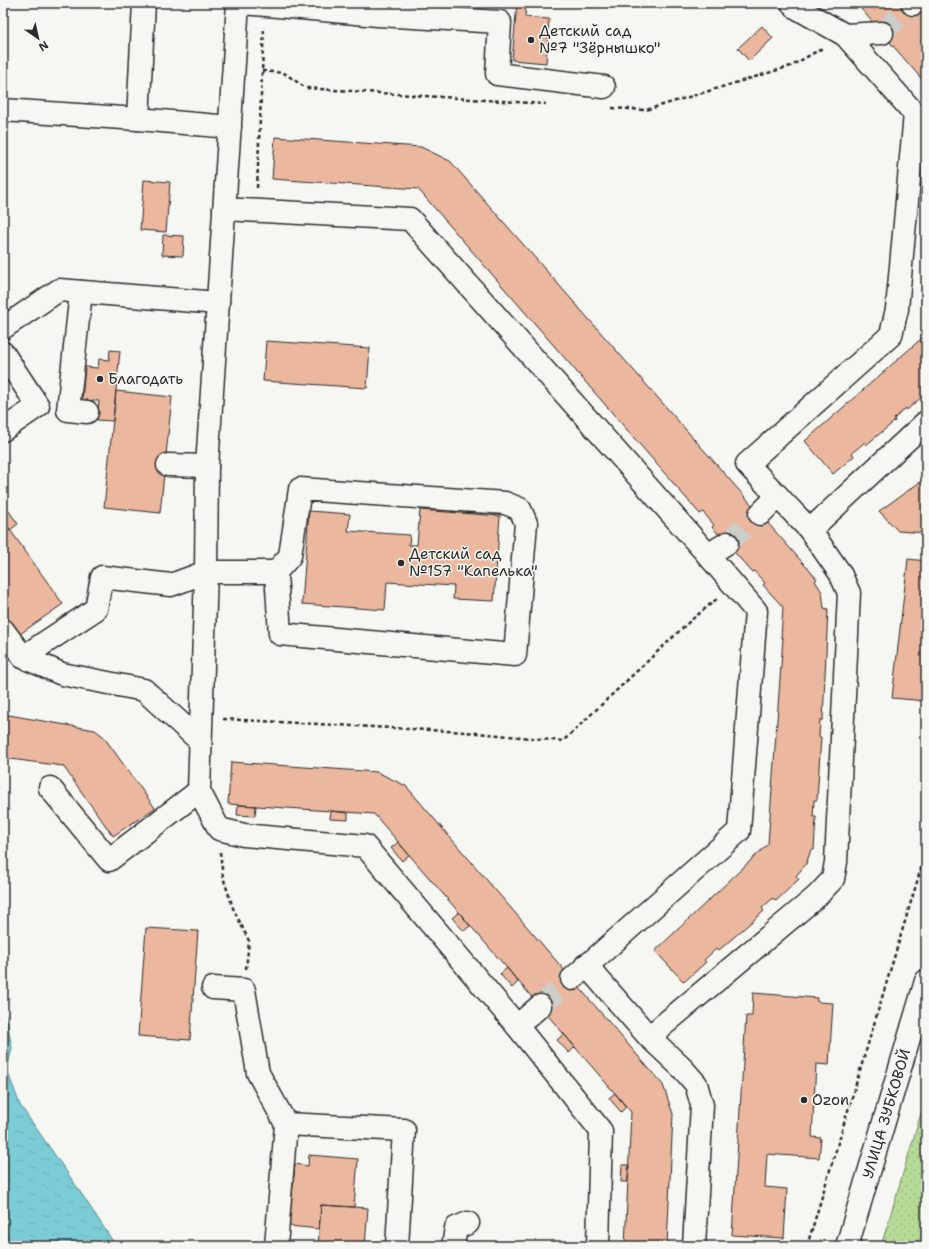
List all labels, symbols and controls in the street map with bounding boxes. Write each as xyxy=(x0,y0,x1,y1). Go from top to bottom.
north arrow xyxy=(18,18,58,58)
place label: Детский сад №7 "Зёрнышко" xyxy=(539,21,661,58)
marker: Детский сад №7 "Зёрнышко" xyxy=(526,35,536,45)
text: N xyxy=(35,37,51,55)
place label: Благодать xyxy=(108,369,183,389)
marker: Благодать xyxy=(95,374,105,384)
place label: Детский сад №157 "Капелька" xyxy=(409,544,538,581)
marker: Детский сад №157 "Капелька" xyxy=(396,558,406,568)
street label: УЛИЦА ЗУБКОВОЙ xyxy=(858,1046,915,1181)
place label: Ozon xyxy=(812,1090,849,1110)
marker: Ozon xyxy=(799,1095,809,1105)

